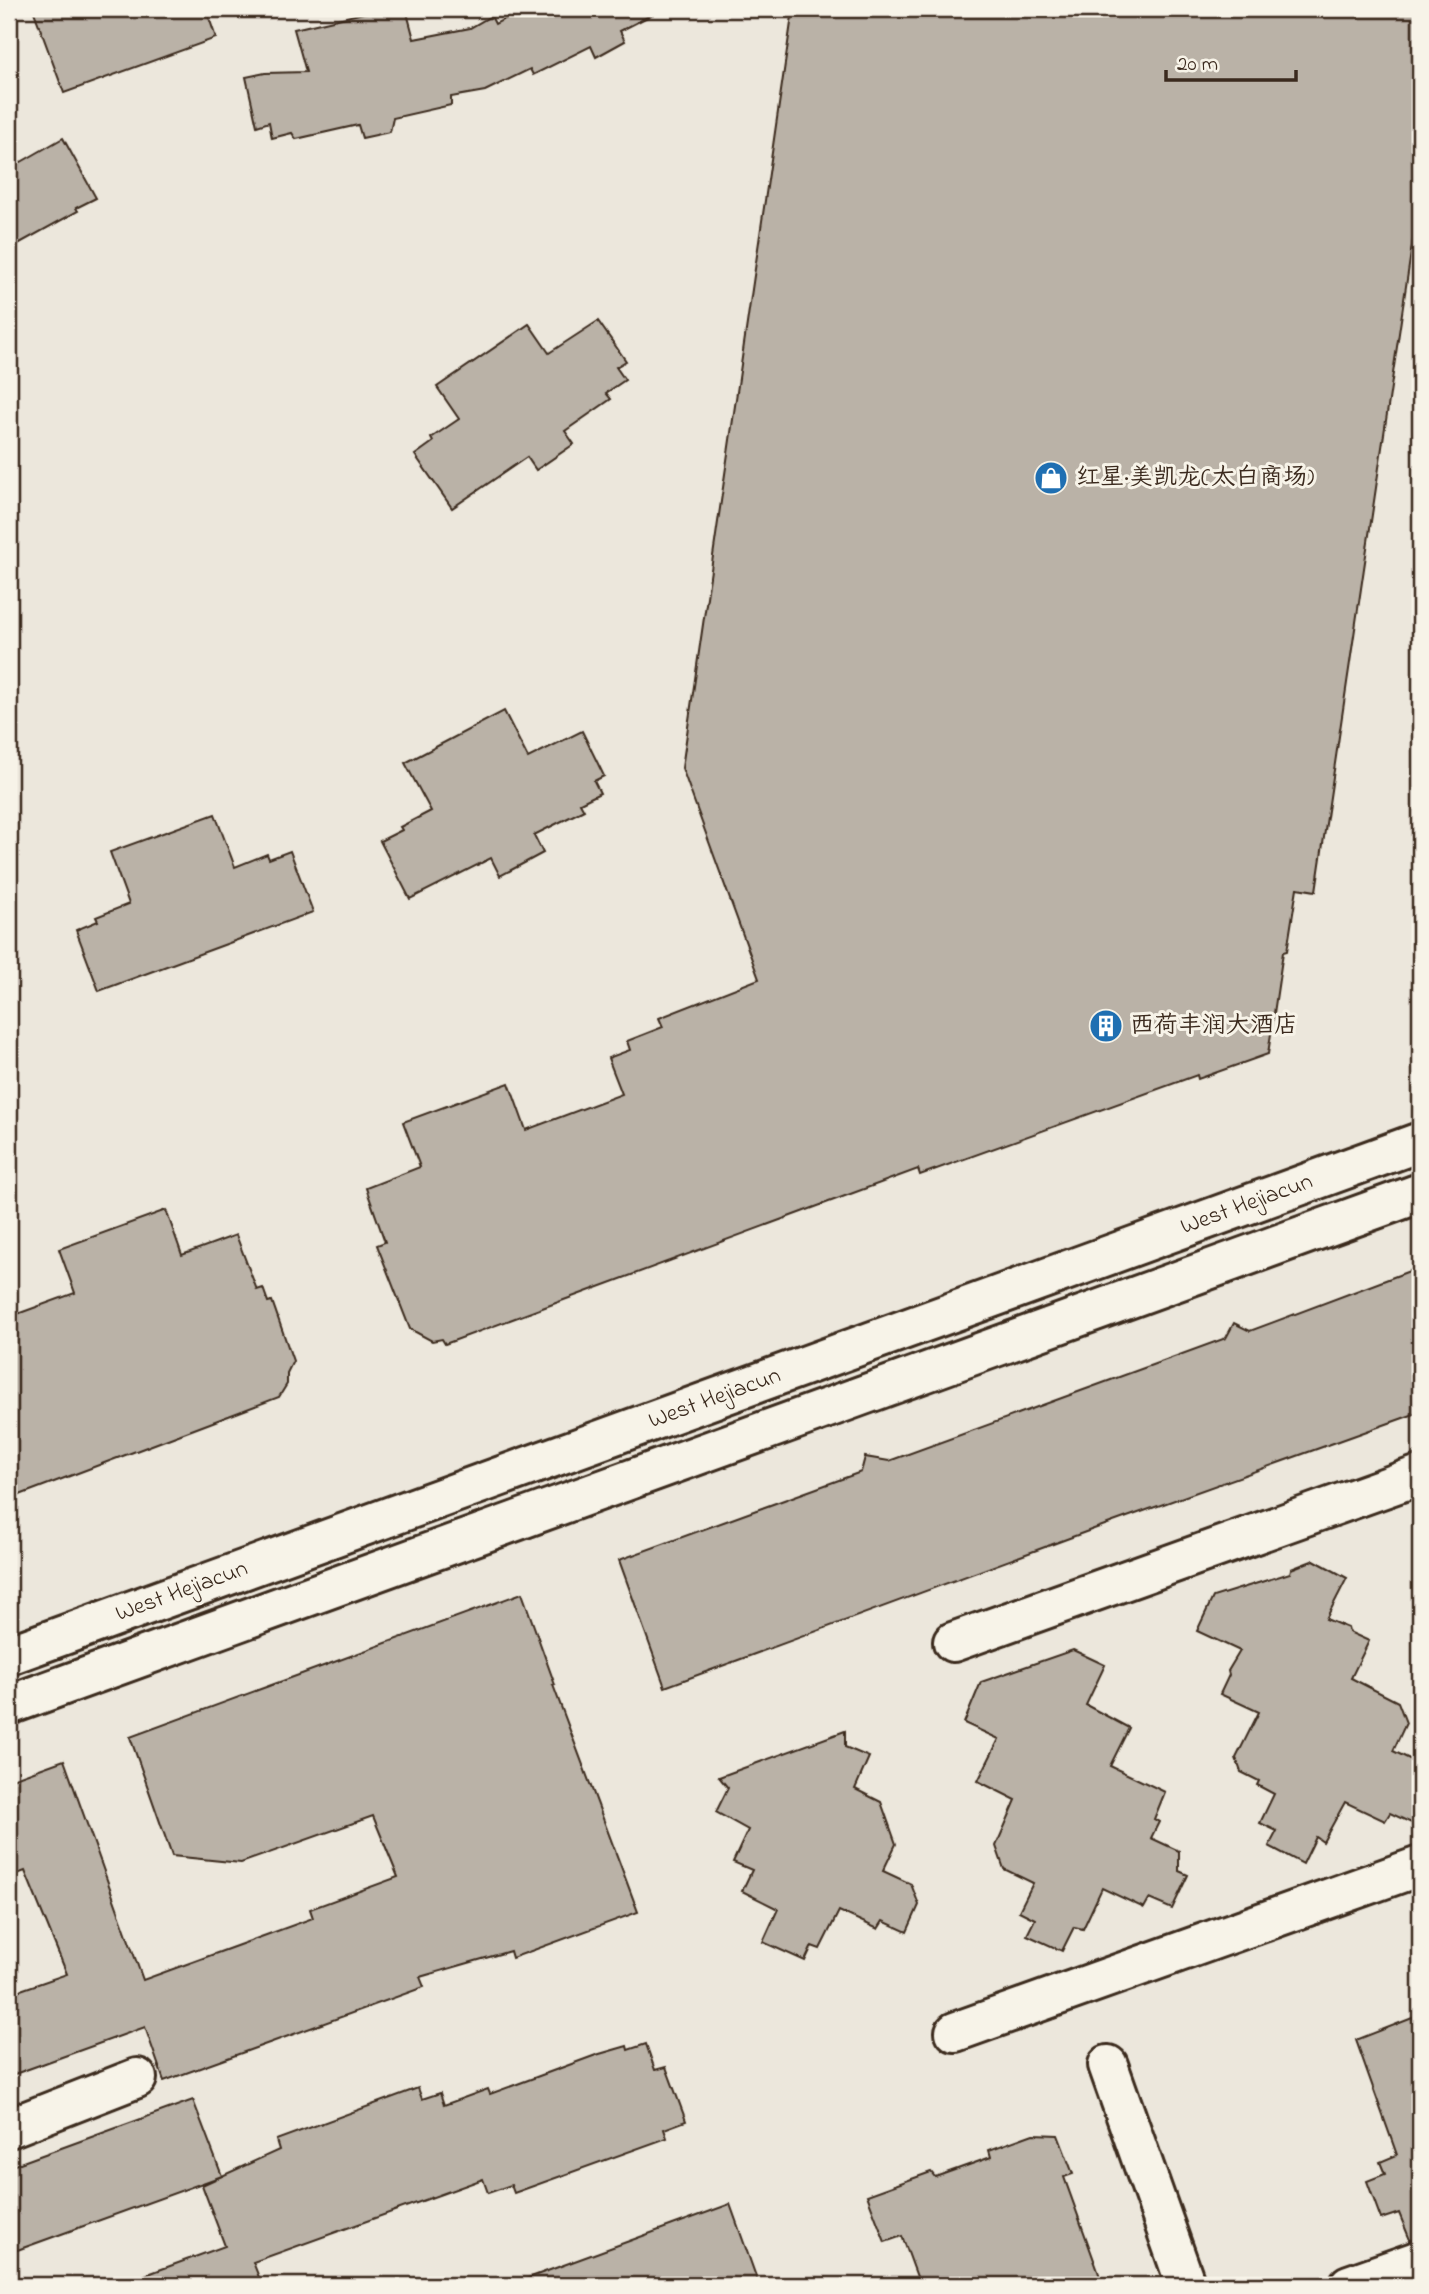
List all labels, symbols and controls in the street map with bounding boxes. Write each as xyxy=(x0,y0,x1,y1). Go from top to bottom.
scale bar xyxy=(1166,38,1296,82)
text: 20 m xyxy=(1177,50,1218,80)
shop icon: 红星·美凯龙(太白商场) xyxy=(1032,459,1070,497)
place label: 红星·美凯龙(太白商场) xyxy=(1076,461,1314,496)
building icon: 西荷丰润大酒店 xyxy=(1087,1007,1125,1045)
place label: 西荷丰润大酒店 xyxy=(1130,1009,1298,1044)
street label: West Hejiacun xyxy=(1176,1165,1318,1245)
street label: West Hejiacun xyxy=(644,1359,786,1439)
street label: West Hejiacun xyxy=(111,1552,253,1632)

